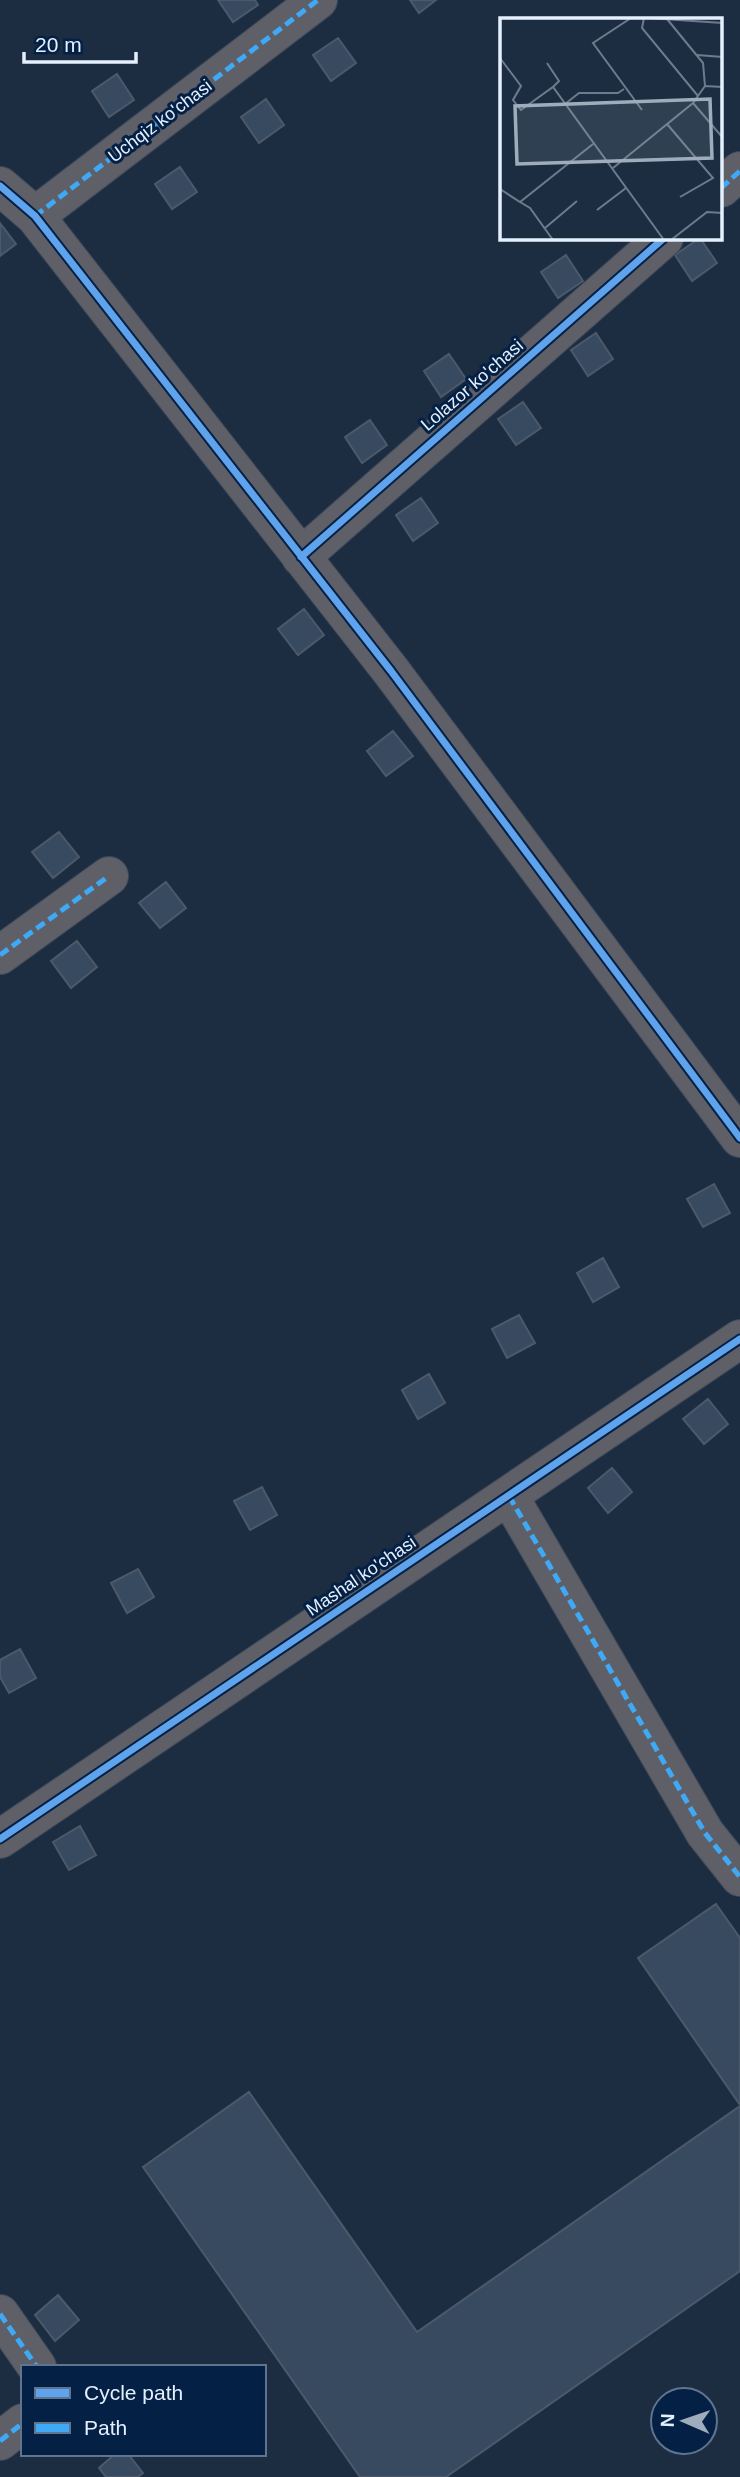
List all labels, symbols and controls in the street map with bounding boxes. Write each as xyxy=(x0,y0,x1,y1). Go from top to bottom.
inset map xyxy=(500,18,722,240)
scale bar xyxy=(24,21,136,65)
text: 20 m xyxy=(35,33,82,56)
street label: Uchqiz ko'chasi xyxy=(104,76,216,166)
street label: Lolazor ko'chasi xyxy=(417,335,527,435)
street label: Mashal ko'chasi xyxy=(303,1532,419,1620)
legend xyxy=(21,2365,266,2456)
text: Cycle path xyxy=(84,2381,183,2404)
north arrow xyxy=(649,2386,719,2456)
text: N xyxy=(657,2413,678,2428)
text: Path xyxy=(84,2416,127,2439)

